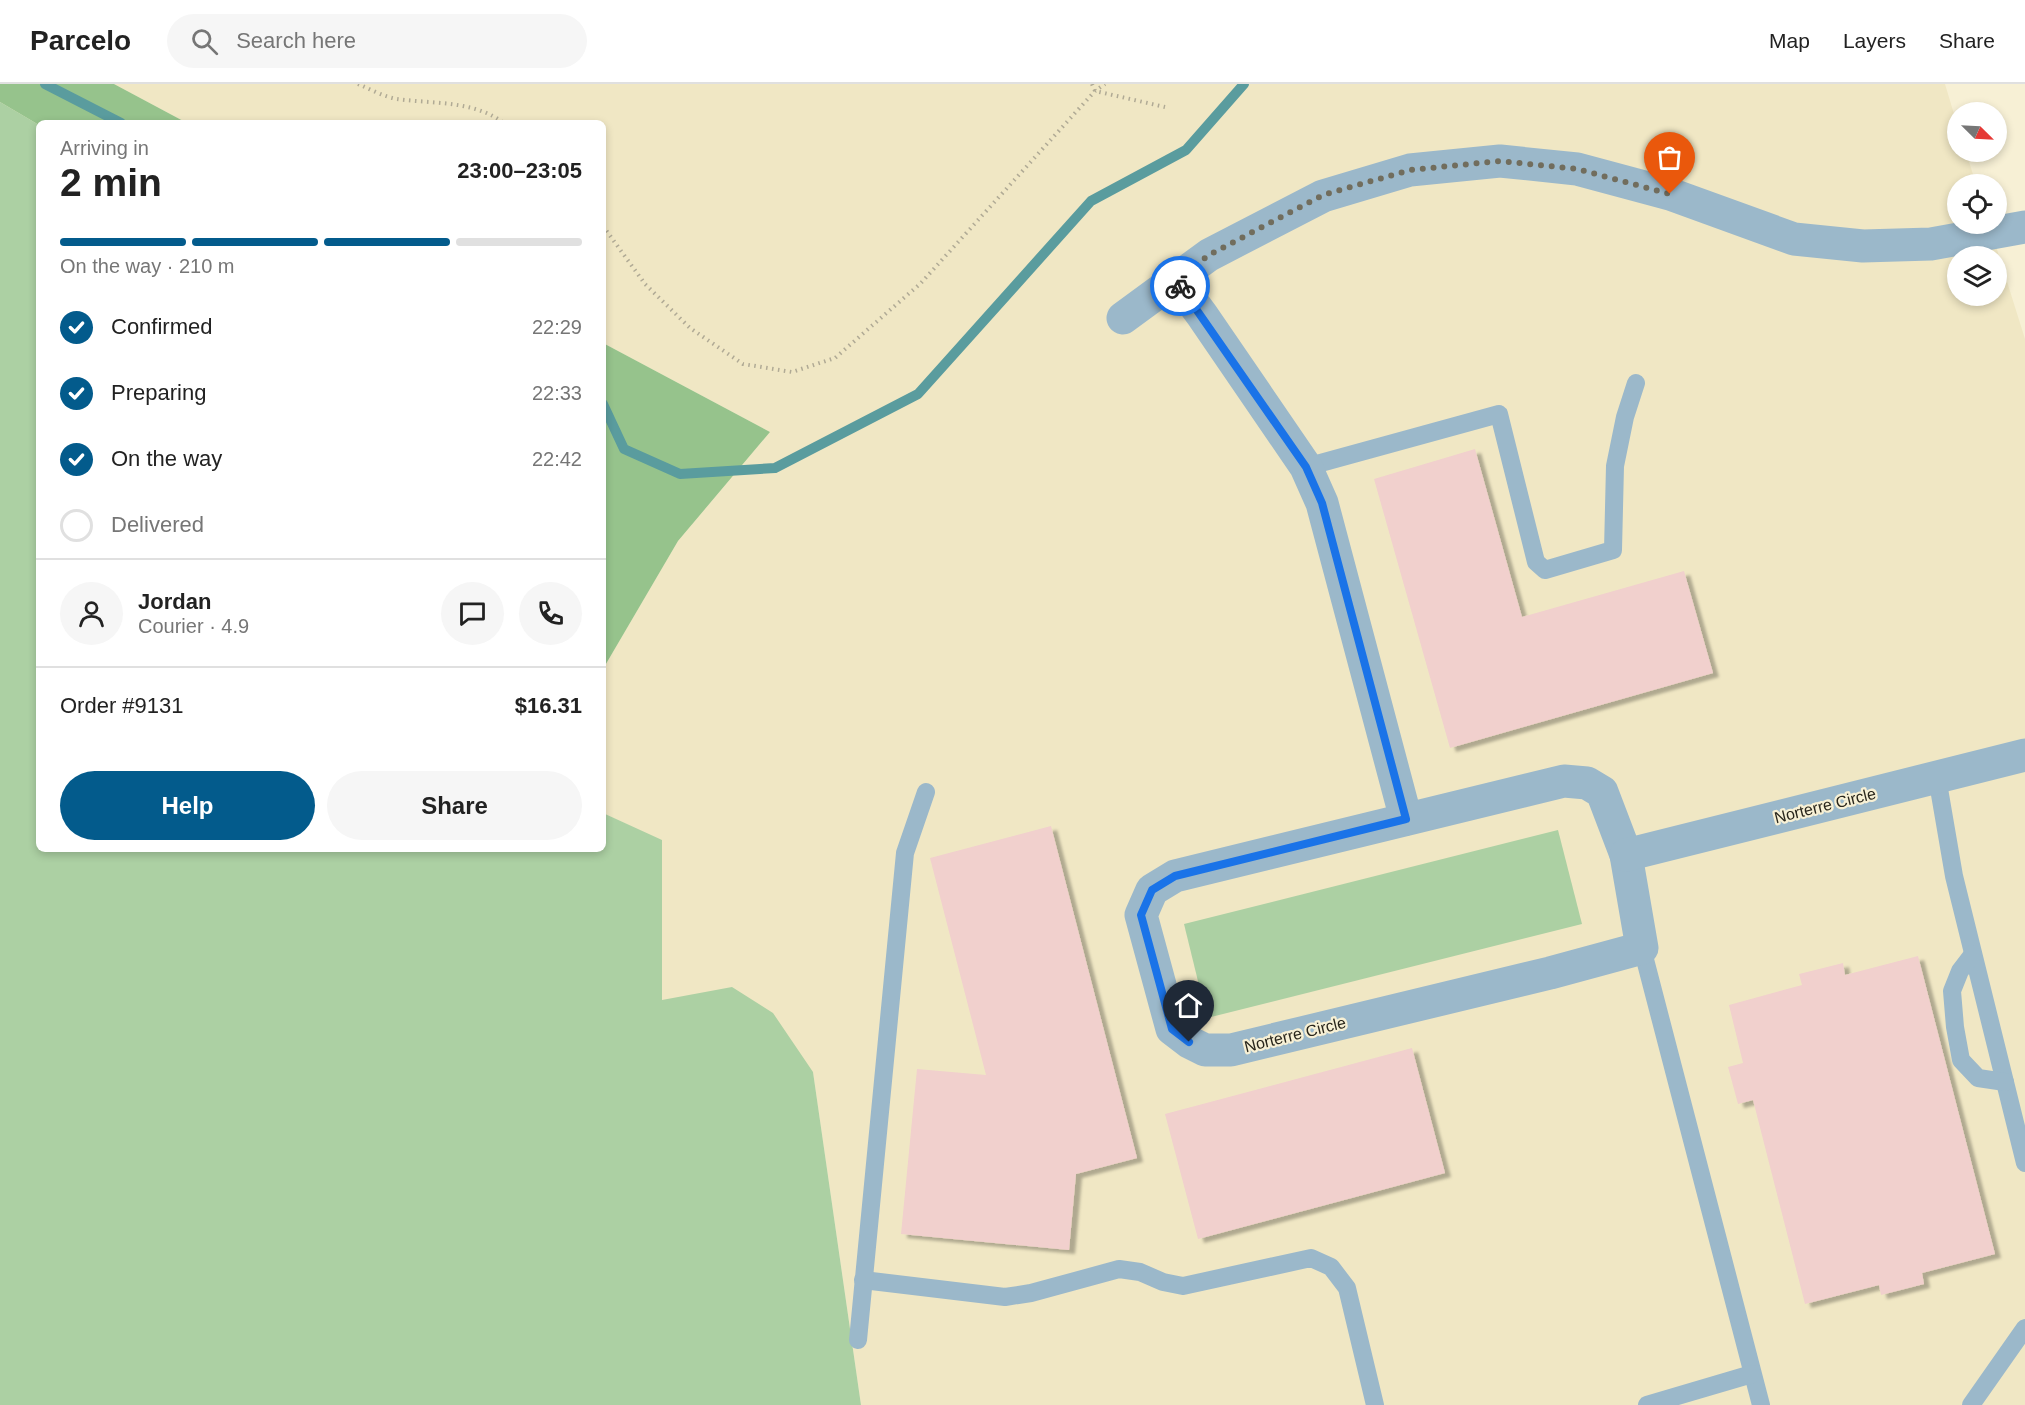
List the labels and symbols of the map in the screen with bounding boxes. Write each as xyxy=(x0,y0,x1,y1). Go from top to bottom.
north arrow xyxy=(1947,102,2007,162)
pin xyxy=(1644,132,1695,194)
courier xyxy=(1150,256,1210,316)
street label: Norterre Circle xyxy=(1773,785,1878,826)
pin xyxy=(1163,980,1214,1042)
street label: Norterre Circle xyxy=(1243,1014,1348,1055)

